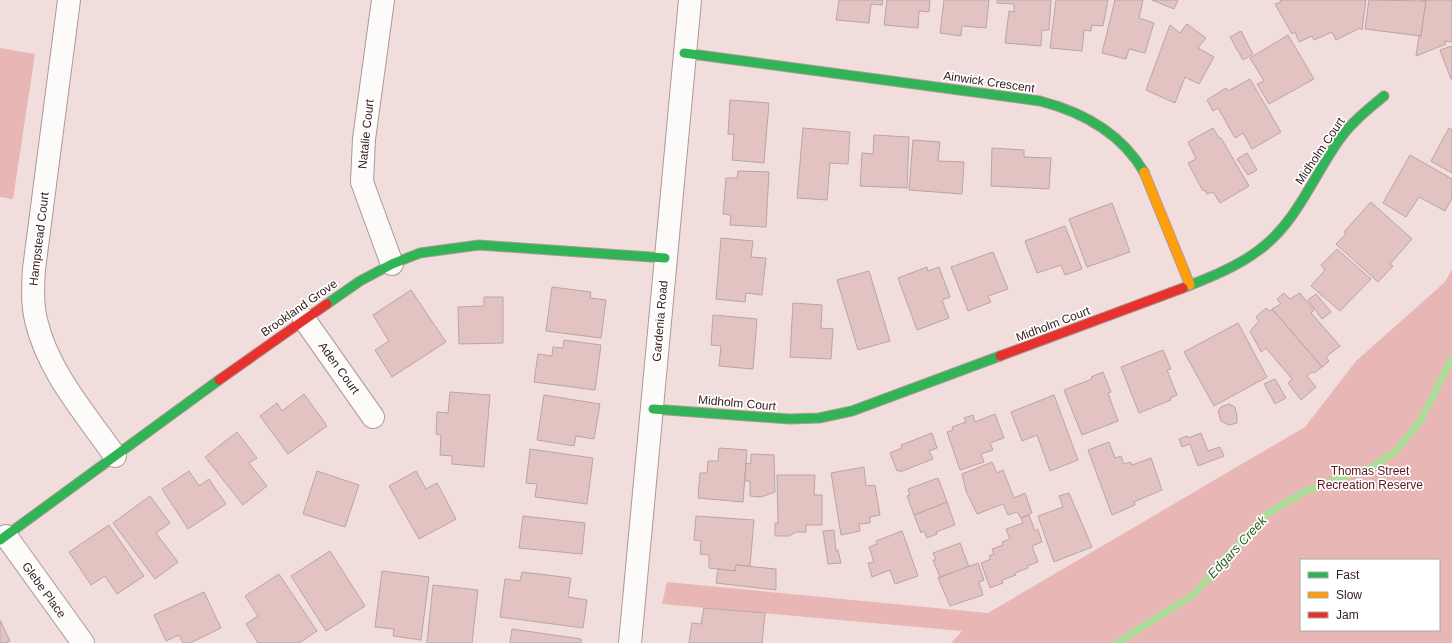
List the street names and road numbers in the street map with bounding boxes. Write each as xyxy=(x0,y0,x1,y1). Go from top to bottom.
street label: Ainwick Crescent xyxy=(942,69,1036,95)
street label: Natalie Court xyxy=(355,98,377,170)
street label: Midholm Court xyxy=(1292,114,1348,187)
street label: Hampstead Court xyxy=(26,191,52,287)
street label: Brookland Grove xyxy=(258,276,340,340)
street label: Gardenia Road xyxy=(649,280,671,362)
street label: Midholm Court xyxy=(1014,303,1093,345)
street label: Aden Court xyxy=(315,339,363,397)
street label: Midholm Court xyxy=(698,393,777,413)
street label: Glebe Place xyxy=(19,559,69,621)

